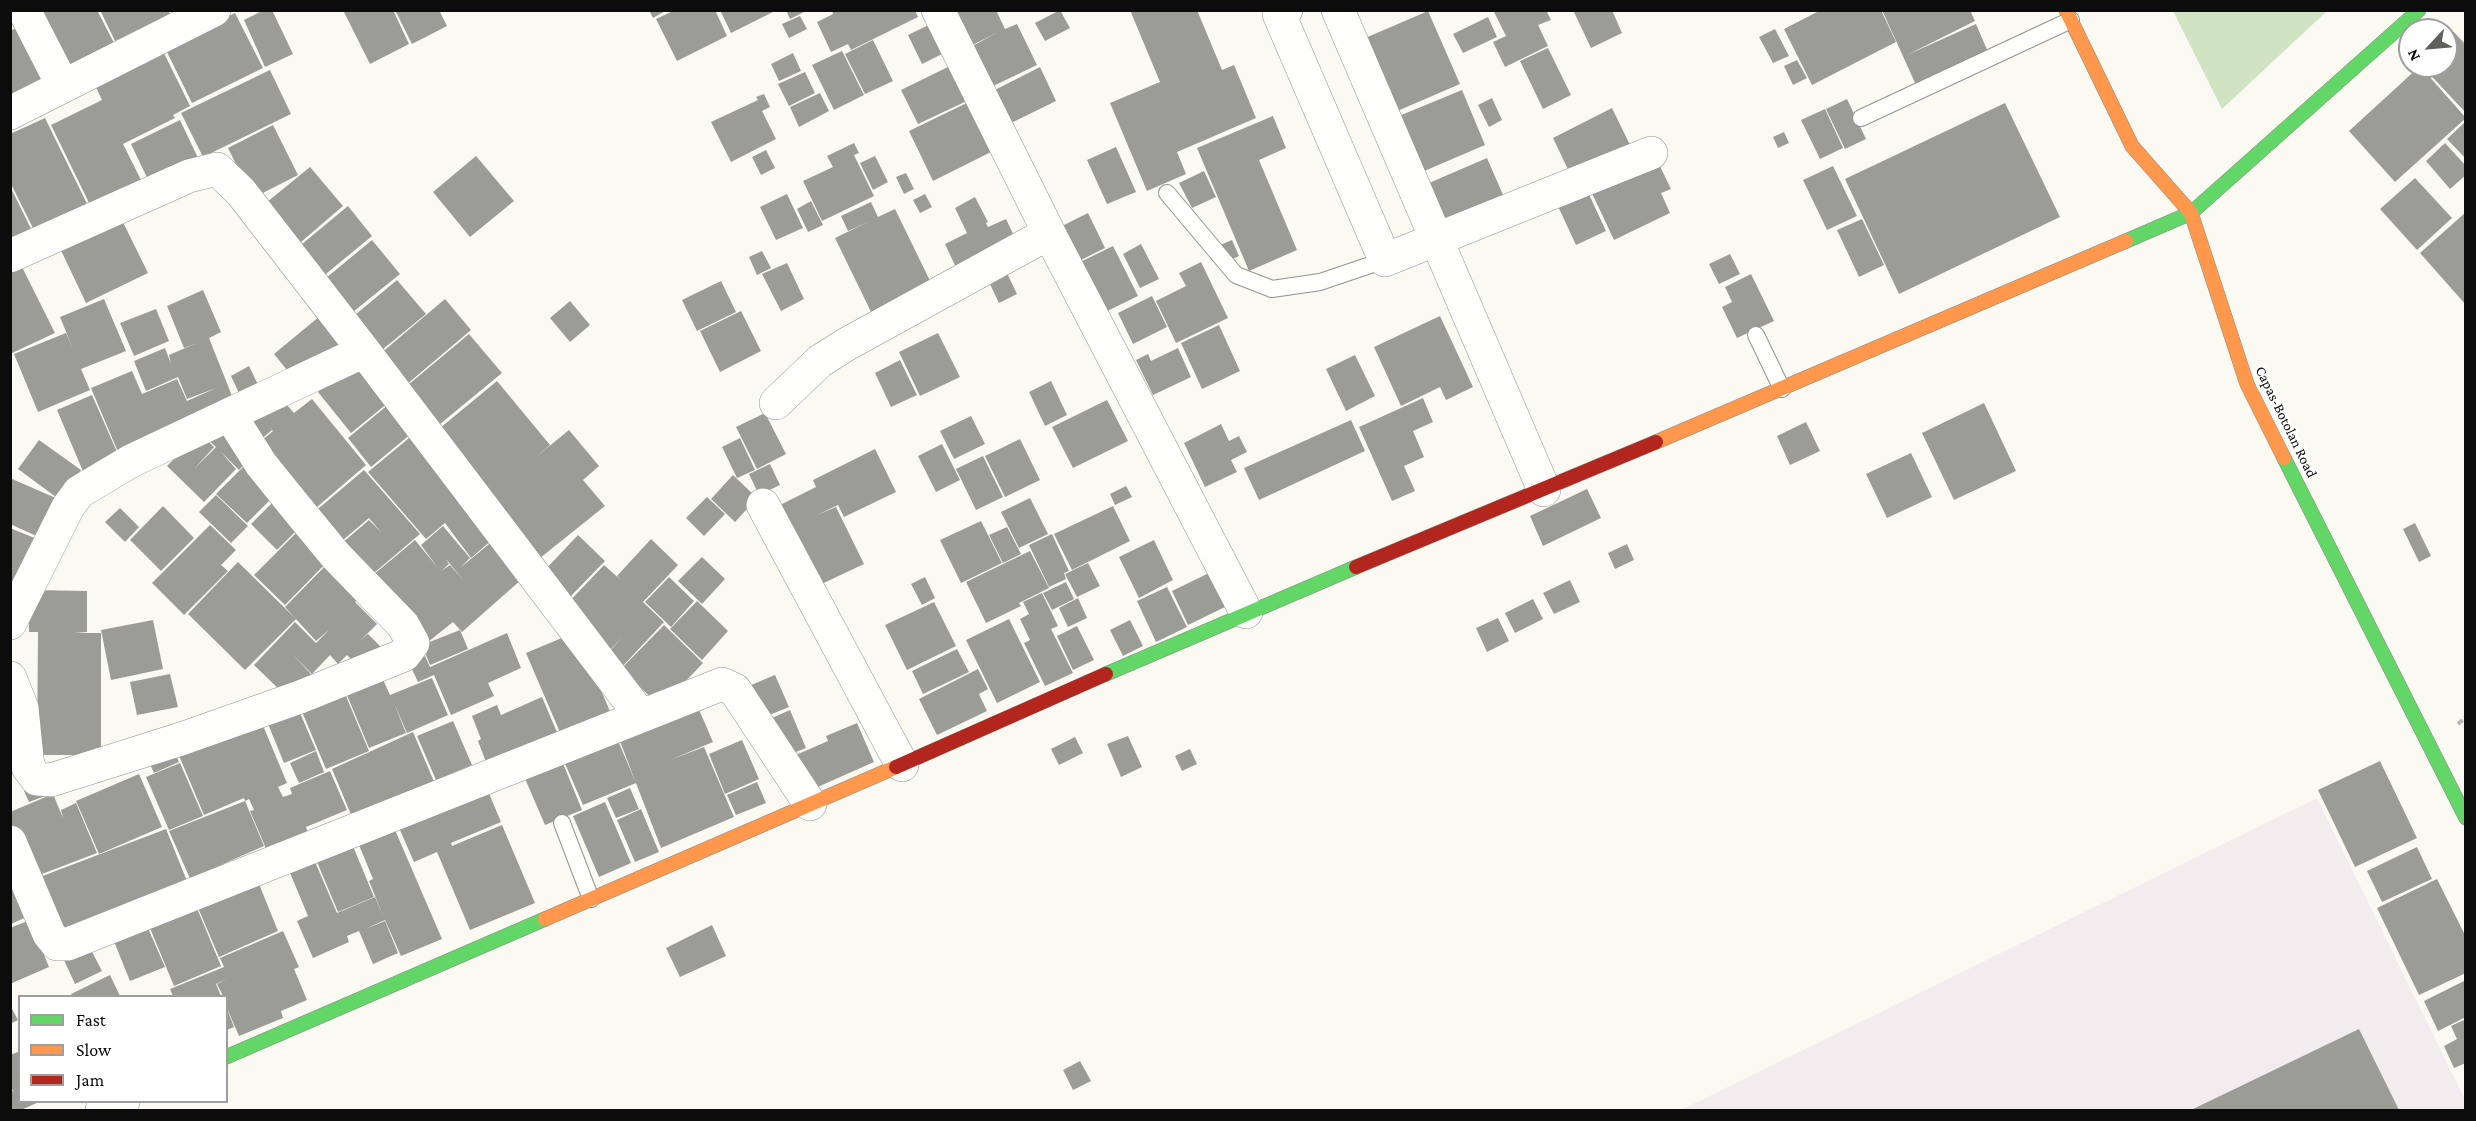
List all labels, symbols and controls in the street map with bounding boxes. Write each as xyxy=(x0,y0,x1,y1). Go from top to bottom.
north arrow xyxy=(2398,18,2458,78)
text: N xyxy=(2403,47,2423,64)
street label: Capas-Botolan Road xyxy=(2251,363,2321,481)
legend xyxy=(18,995,228,1103)
text: Fast xyxy=(76,1010,106,1030)
text: Slow xyxy=(76,1040,111,1060)
text: Jam xyxy=(76,1070,104,1090)

